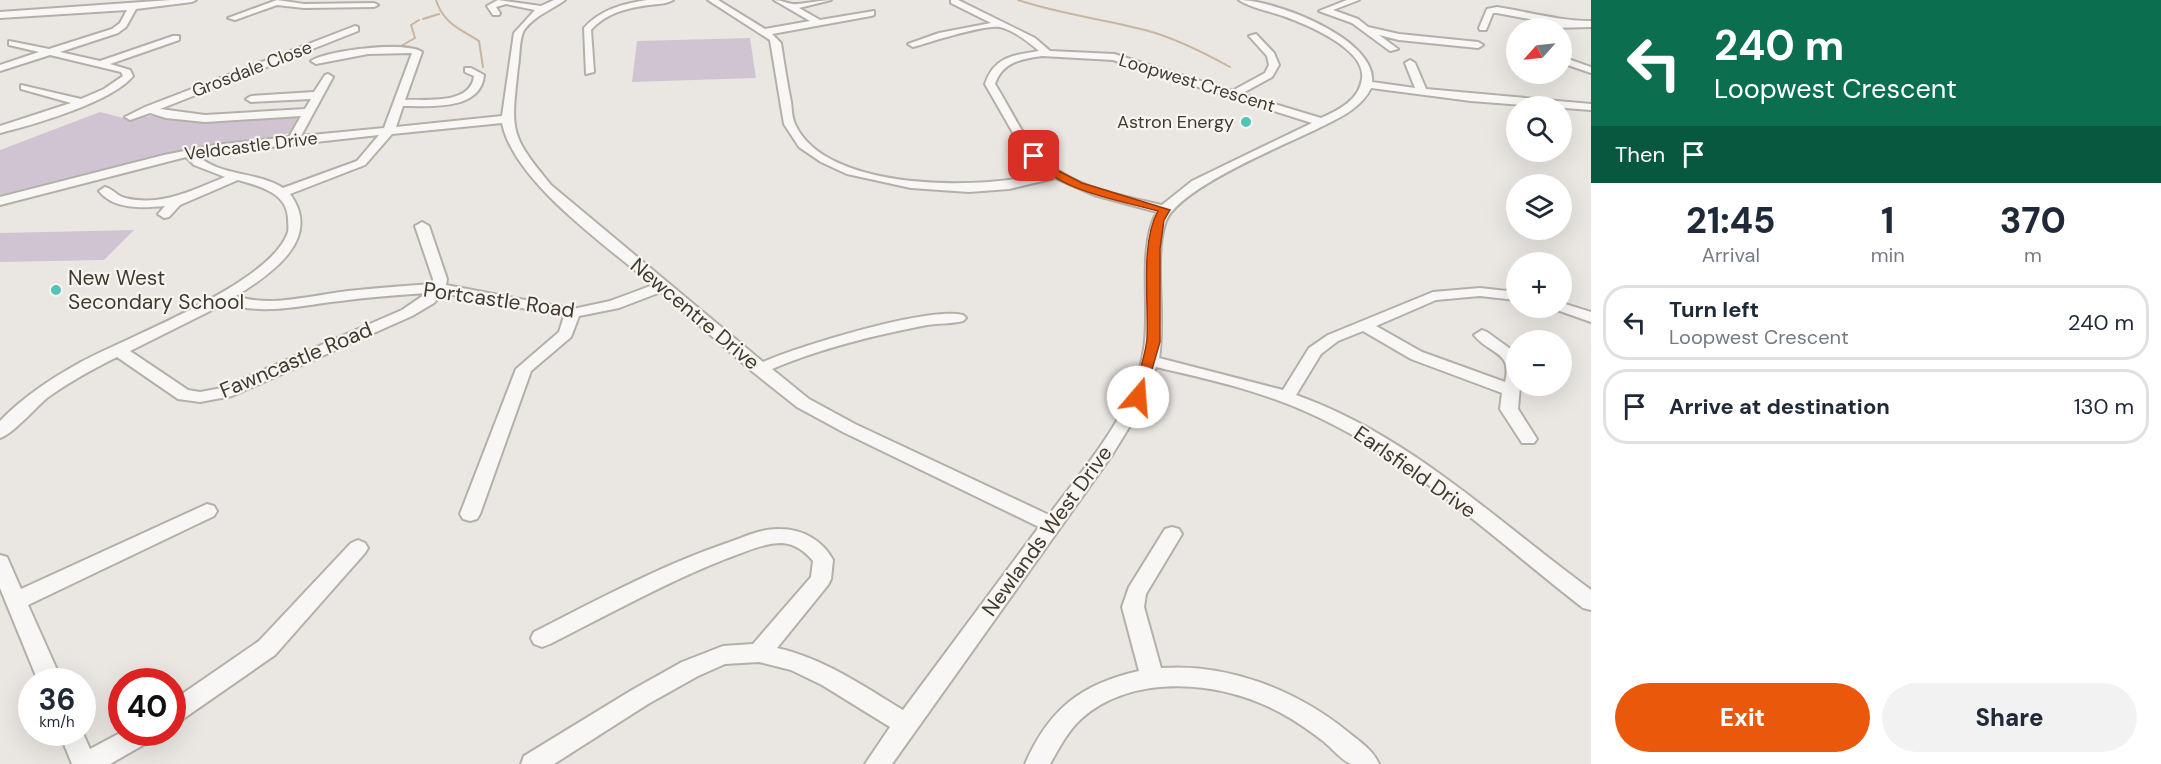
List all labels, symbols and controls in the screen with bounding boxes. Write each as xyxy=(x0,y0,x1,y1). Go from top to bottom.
north arrow xyxy=(1506,18,1572,84)
map controls xyxy=(1506,18,1572,396)
text: 240 m xyxy=(1714,18,1844,73)
icon: left xyxy=(1615,24,1693,102)
street label: Grosdale Close xyxy=(189,35,315,103)
street label: Loopwest Crescent xyxy=(1116,48,1278,118)
text: Loopwest Crescent xyxy=(1714,71,1957,106)
button: search xyxy=(1506,96,1572,162)
place label: Astron Energy xyxy=(1117,110,1234,134)
marker: Astron Energy xyxy=(1239,115,1253,129)
street label: Veldcastle Drive xyxy=(183,126,319,166)
pin xyxy=(1008,130,1059,181)
icon: arrive xyxy=(1677,138,1710,171)
icon: arrive xyxy=(1017,139,1050,172)
text: Then xyxy=(1615,140,1665,169)
button: layers xyxy=(1506,174,1572,240)
text: 21:45 xyxy=(1686,197,1776,244)
text: 1 xyxy=(1881,197,1894,244)
text: 370 xyxy=(2000,197,2066,244)
text: Arrival xyxy=(1702,242,1760,268)
text: min xyxy=(1871,242,1905,268)
text: m xyxy=(2024,242,2042,268)
street label: Newcentre Drive xyxy=(625,252,766,376)
button: + xyxy=(1506,252,1572,318)
place label: New West Secondary School xyxy=(68,264,244,316)
street label: Portcastle Road xyxy=(422,276,576,324)
marker: New West Secondary School xyxy=(49,283,63,297)
text: Turn left xyxy=(1669,295,1759,324)
icon: left xyxy=(1618,306,1651,339)
text: 240 m xyxy=(2068,308,2134,337)
street label: Fawncastle Road xyxy=(216,315,376,405)
text: Loopwest Crescent xyxy=(1669,324,1849,350)
button: − xyxy=(1506,330,1572,396)
position arrow xyxy=(1106,365,1170,429)
icon: arrive xyxy=(1618,390,1651,423)
text: Arrive at destination xyxy=(1669,392,1890,421)
text: 130 m xyxy=(2074,392,2134,421)
street label: Earlsfield Drive xyxy=(1348,419,1482,525)
street label: Newlands West Drive xyxy=(976,440,1118,622)
speed limit sign: 40 xyxy=(108,668,186,746)
text: 36 xyxy=(38,680,76,719)
button: Exit xyxy=(1615,683,1870,752)
button: Share xyxy=(1882,683,2137,752)
text: km/h xyxy=(39,712,75,732)

